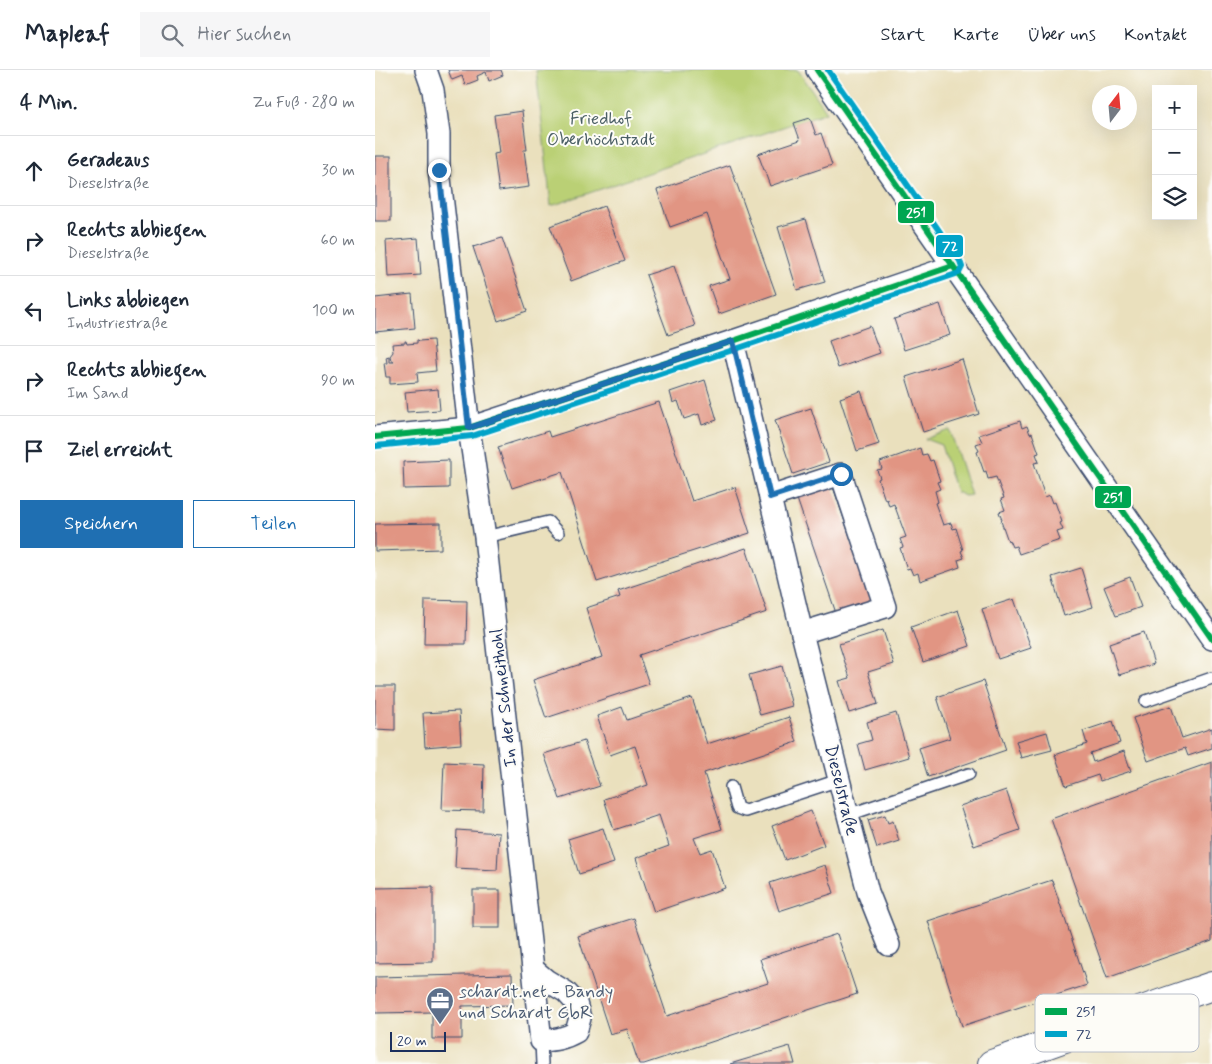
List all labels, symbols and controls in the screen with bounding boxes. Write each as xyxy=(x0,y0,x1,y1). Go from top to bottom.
search box xyxy=(140,12,490,57)
text: Mapleaf xyxy=(25,19,110,50)
icon: search xyxy=(158,21,186,49)
text: Hier suchen xyxy=(198,22,291,47)
text: Start xyxy=(881,23,925,47)
text: Karte xyxy=(953,23,999,47)
text: Über uns xyxy=(1027,23,1096,47)
text: Kontakt xyxy=(1124,23,1187,47)
north arrow xyxy=(1092,85,1137,130)
map controls xyxy=(1152,85,1197,220)
button: + xyxy=(1152,85,1197,130)
text: 4 Min. xyxy=(20,89,77,117)
text: Zu Fuß · 280 m xyxy=(252,92,355,113)
park label: Friedhof Oberhöchstadt xyxy=(547,107,655,152)
button: − xyxy=(1152,130,1197,175)
text: Geradeaus xyxy=(67,148,149,173)
icon: ahead xyxy=(20,157,48,185)
route end xyxy=(428,159,451,182)
text: 30 m xyxy=(322,160,355,181)
text: Dieselstraße xyxy=(67,173,149,194)
button: layers xyxy=(1152,175,1197,220)
line badge: 251 xyxy=(897,200,935,224)
text: 251 xyxy=(906,204,926,222)
text: Rechts abbiegen xyxy=(67,218,206,243)
icon: right xyxy=(20,227,48,255)
text: 60 m xyxy=(321,230,355,251)
line badge: 72 xyxy=(935,234,964,258)
text: 72 xyxy=(942,238,958,256)
text: Dieselstraße xyxy=(67,243,149,264)
text: Links abbiegen xyxy=(67,288,189,313)
icon: left xyxy=(20,297,48,325)
text: 100 m xyxy=(312,300,355,321)
text: Industriestraße xyxy=(67,313,168,334)
text: Rechts abbiegen xyxy=(67,358,206,383)
icon: right xyxy=(20,367,48,395)
text: 90 m xyxy=(321,370,355,391)
text: Im Sand xyxy=(67,383,128,404)
icon: arrive xyxy=(20,437,48,465)
text: Ziel erreicht xyxy=(67,438,172,463)
route start xyxy=(830,463,853,486)
line badge: 251 xyxy=(1094,485,1132,509)
text: 251 xyxy=(1103,489,1123,507)
button: Speichern xyxy=(20,500,183,548)
button: Teilen xyxy=(193,500,355,548)
street label: In der Schneithohl xyxy=(485,627,523,768)
street label: Dieselstraße xyxy=(818,742,864,838)
place label: schardt.net - Bandy und Schardt GbR xyxy=(459,980,613,1025)
office icon: schardt.net - Bandy und Schardt GbR xyxy=(425,986,455,1025)
legend xyxy=(1035,994,1199,1052)
text: 251 xyxy=(1076,1003,1096,1021)
text: 72 xyxy=(1076,1026,1092,1044)
scale bar xyxy=(390,1029,446,1052)
text: 20 m xyxy=(397,1032,427,1050)

